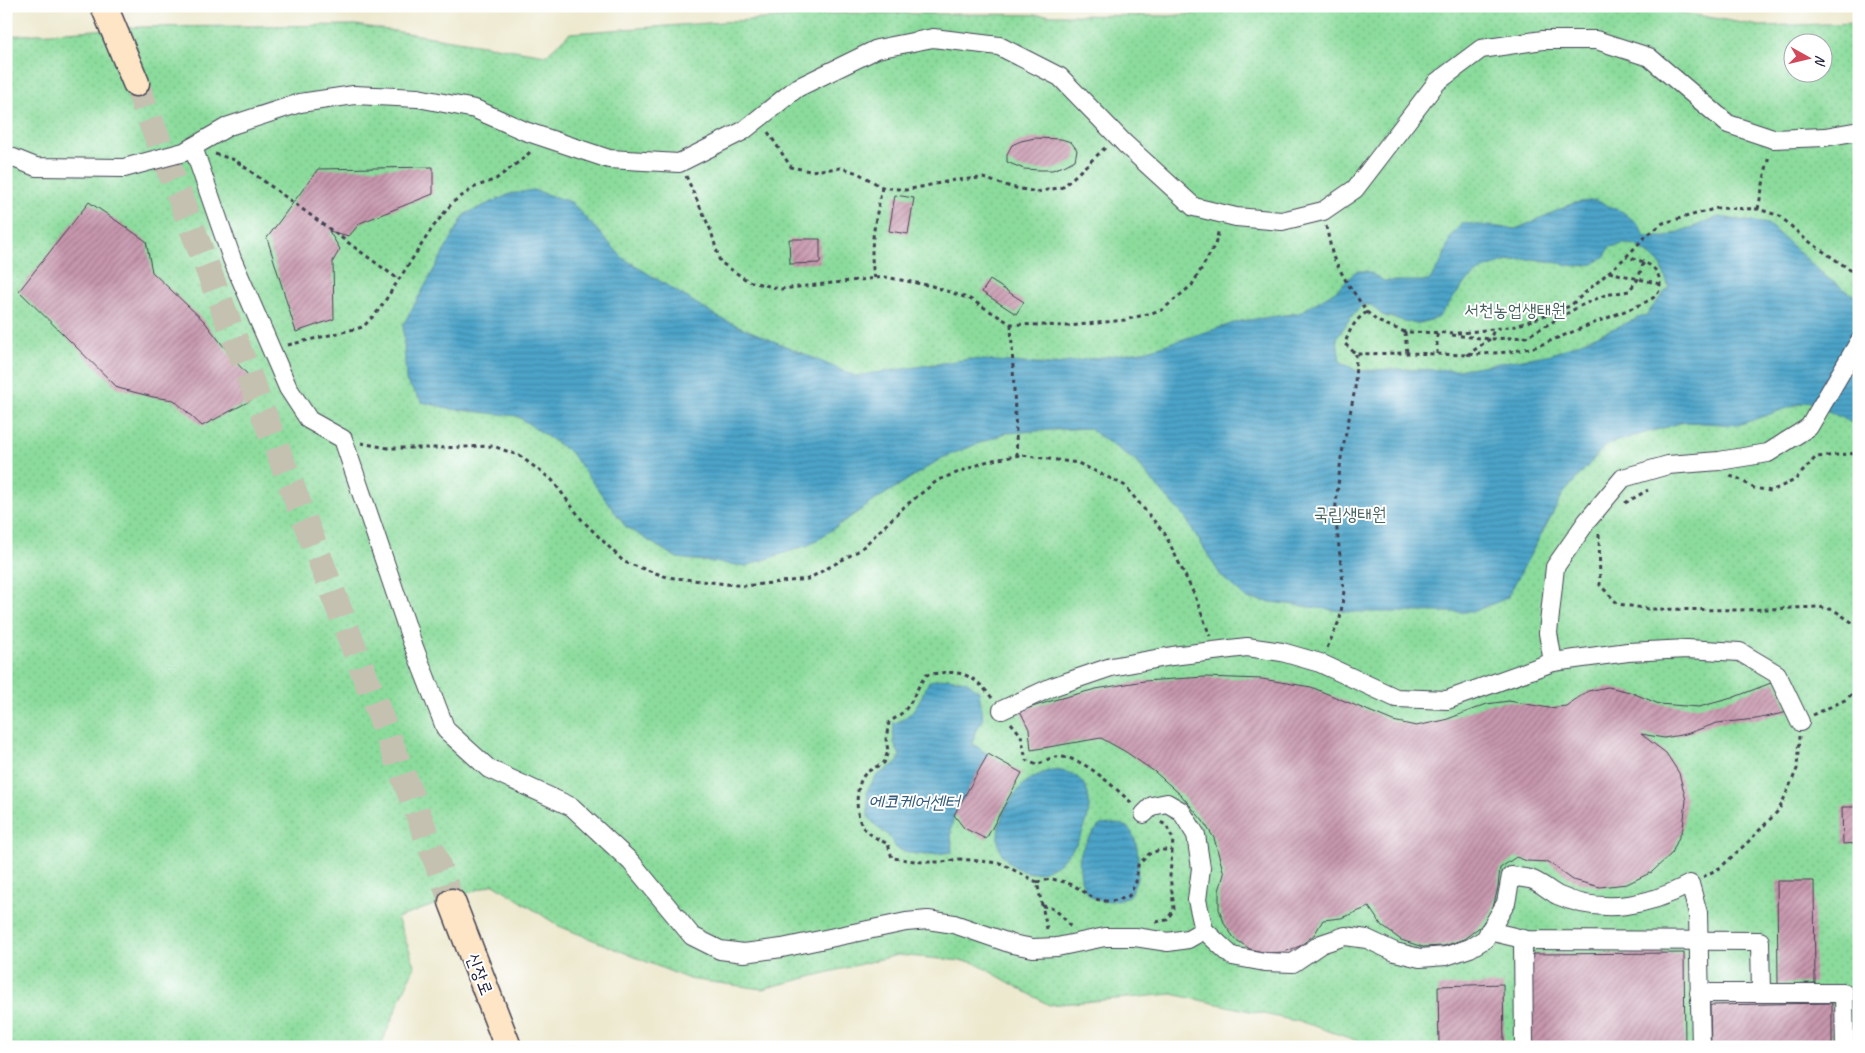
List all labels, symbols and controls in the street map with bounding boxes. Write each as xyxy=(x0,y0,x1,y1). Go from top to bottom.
north arrow xyxy=(1782,32,1832,82)
text: N xyxy=(1811,54,1829,68)
park label: 서천농업생태원 xyxy=(1464,299,1566,321)
park label: 국립생태원 xyxy=(1314,503,1386,525)
water label: 에코케어센터 xyxy=(868,790,962,814)
street label: 신장로 xyxy=(462,950,498,998)

